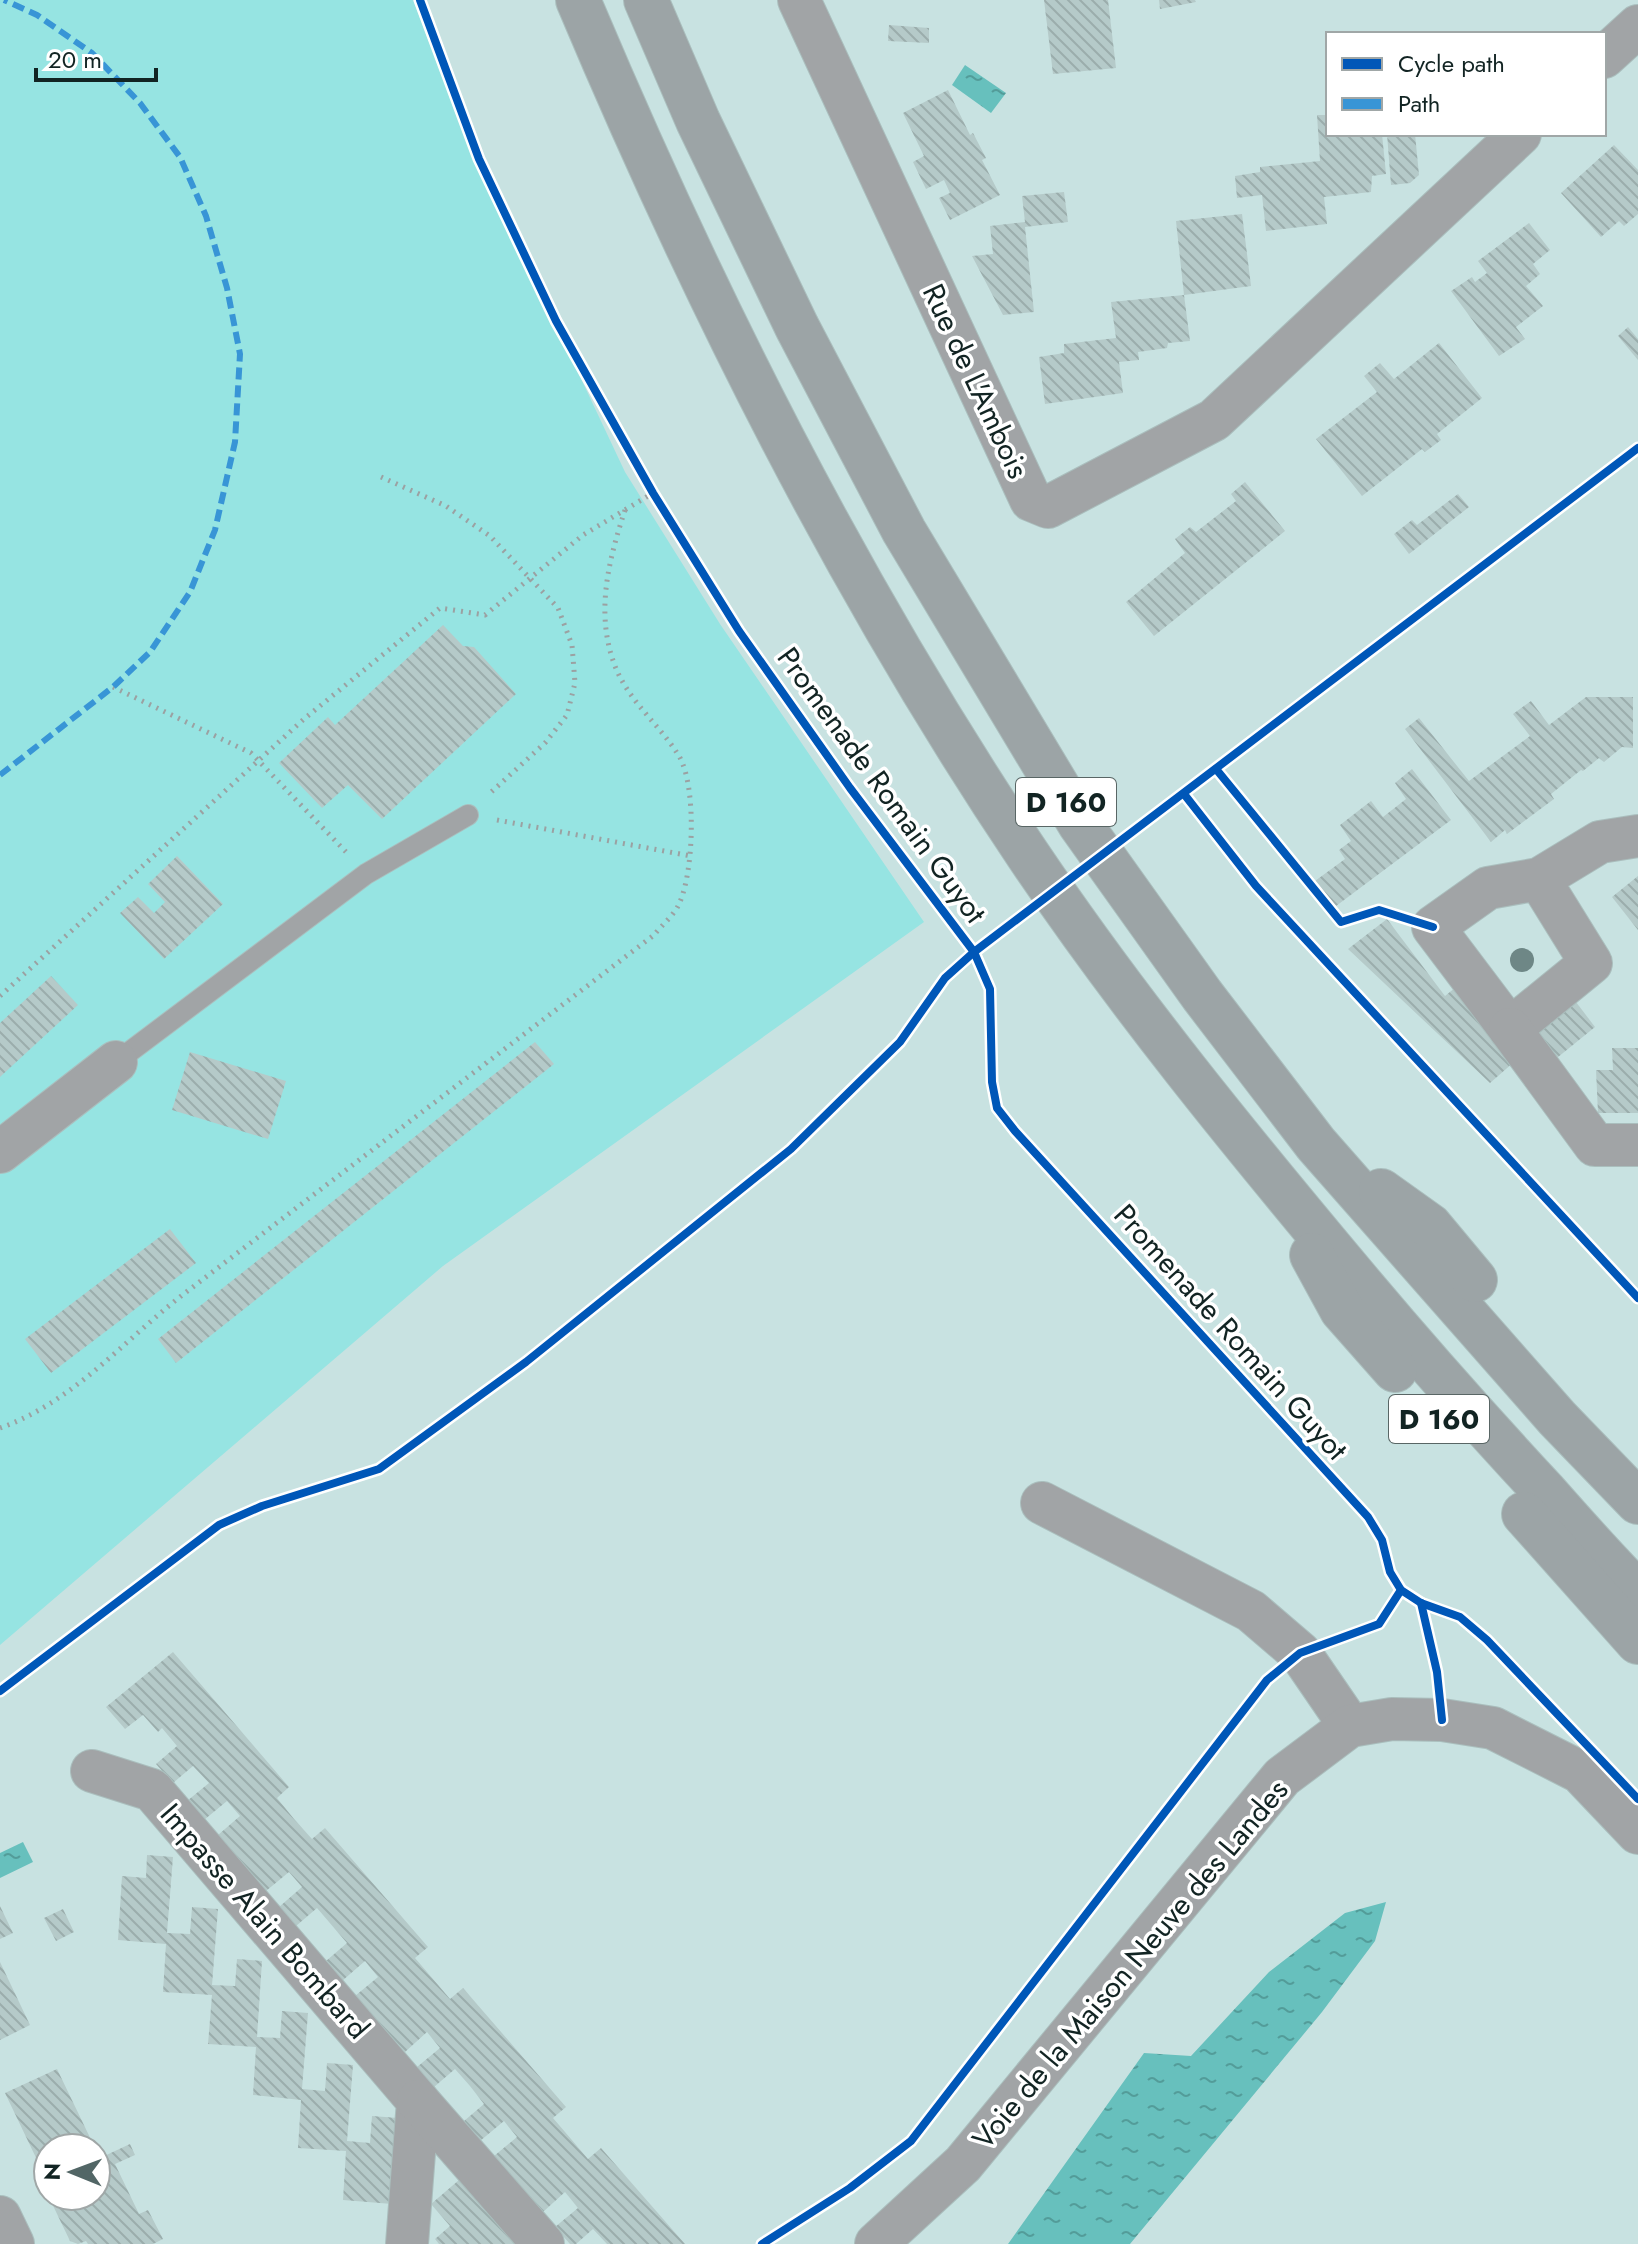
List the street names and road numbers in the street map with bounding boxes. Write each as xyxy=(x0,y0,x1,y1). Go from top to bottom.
street label: Rue de L'Ambois xyxy=(912,277,1040,485)
street label: Promenade Romain Guyot xyxy=(767,638,997,932)
road number: D 160 xyxy=(1016,778,1116,826)
street label: Promenade Romain Guyot xyxy=(1104,1194,1358,1470)
road number: D 160 xyxy=(1389,1395,1489,1443)
street label: Voie de la Maison Neuve des Landes xyxy=(962,1770,1298,2158)
street label: Impasse Alain Bombard xyxy=(150,1794,380,2048)

